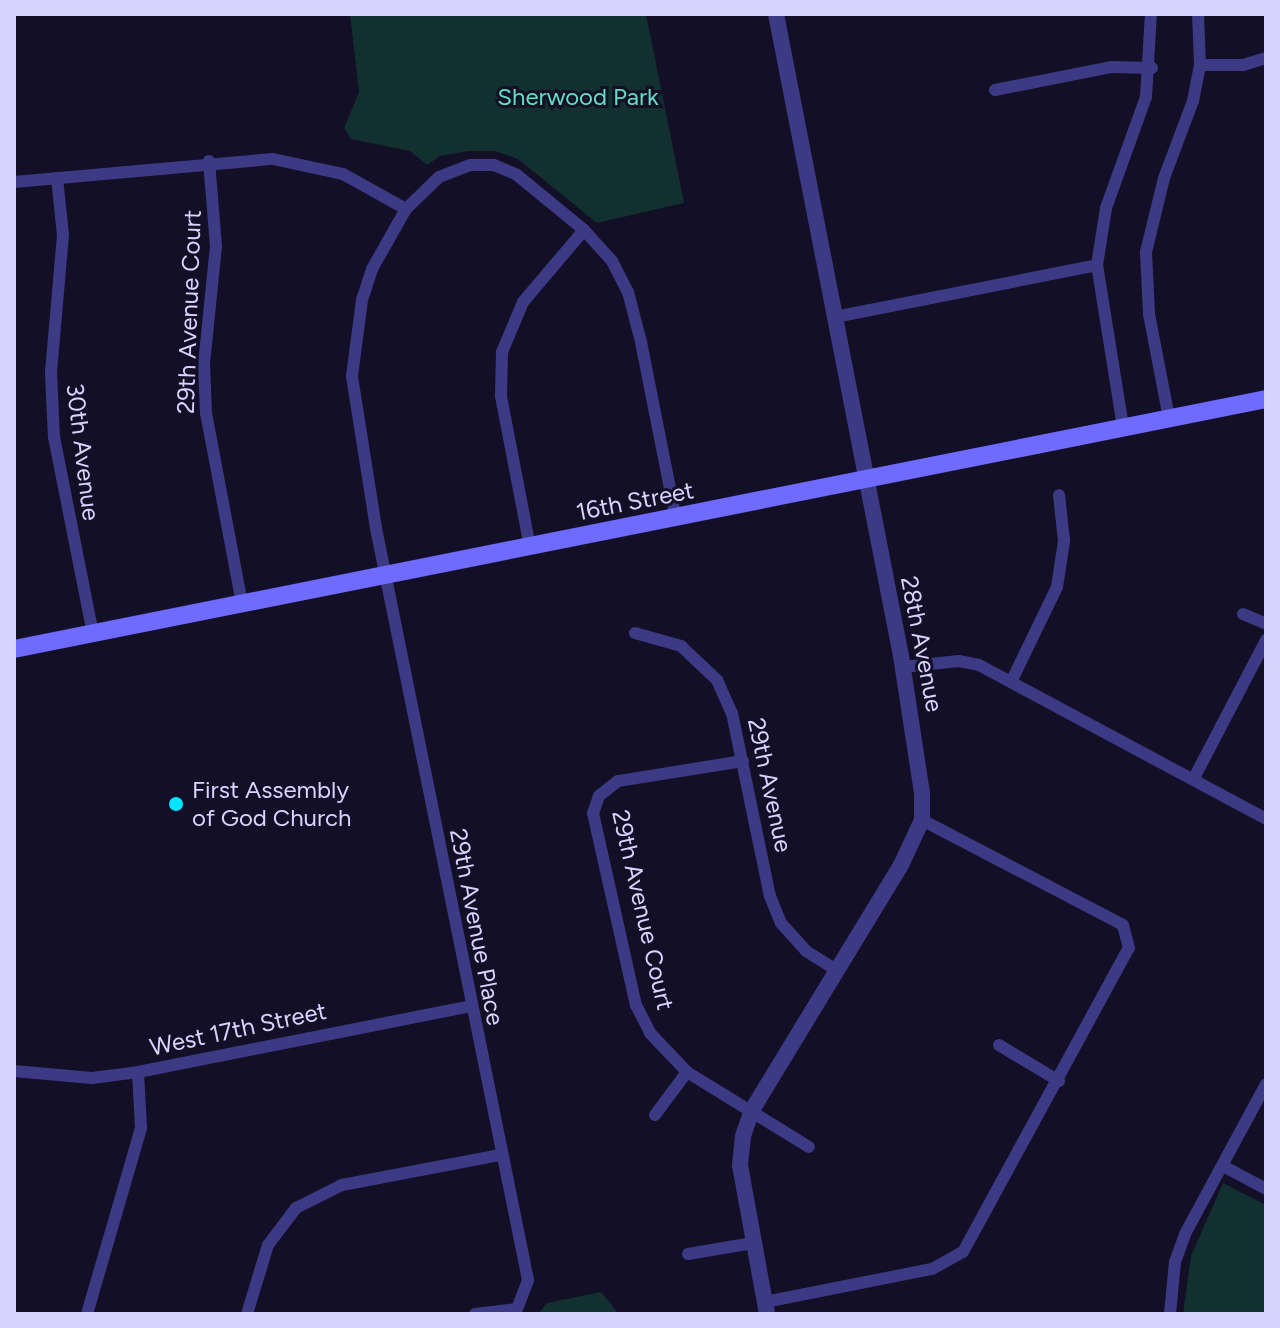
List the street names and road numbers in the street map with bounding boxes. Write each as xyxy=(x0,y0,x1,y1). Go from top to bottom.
street label: 29th Avenue Court xyxy=(171,209,207,415)
street label: 30th Avenue xyxy=(60,382,106,522)
street label: 16th Street xyxy=(574,476,696,526)
street label: 28th Avenue xyxy=(895,574,949,714)
street label: 29th Avenue xyxy=(742,715,798,855)
street label: 29th Avenue Court xyxy=(606,807,680,1013)
street label: 29th Avenue Place xyxy=(444,826,510,1028)
street label: West 17th Street xyxy=(147,996,329,1062)

